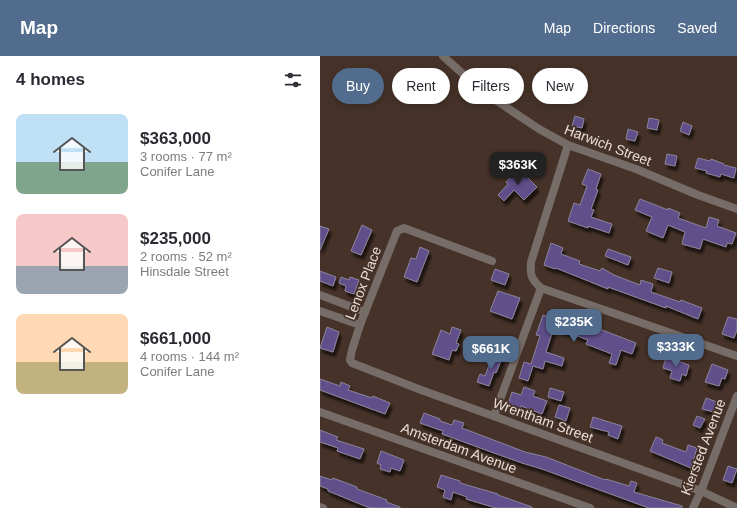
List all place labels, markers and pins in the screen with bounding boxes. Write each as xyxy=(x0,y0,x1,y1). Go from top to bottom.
pin: $363K xyxy=(490,152,546,186)
pin: $235K xyxy=(546,309,602,343)
pin: $333K xyxy=(648,334,704,368)
pin: $661K xyxy=(463,336,519,370)

